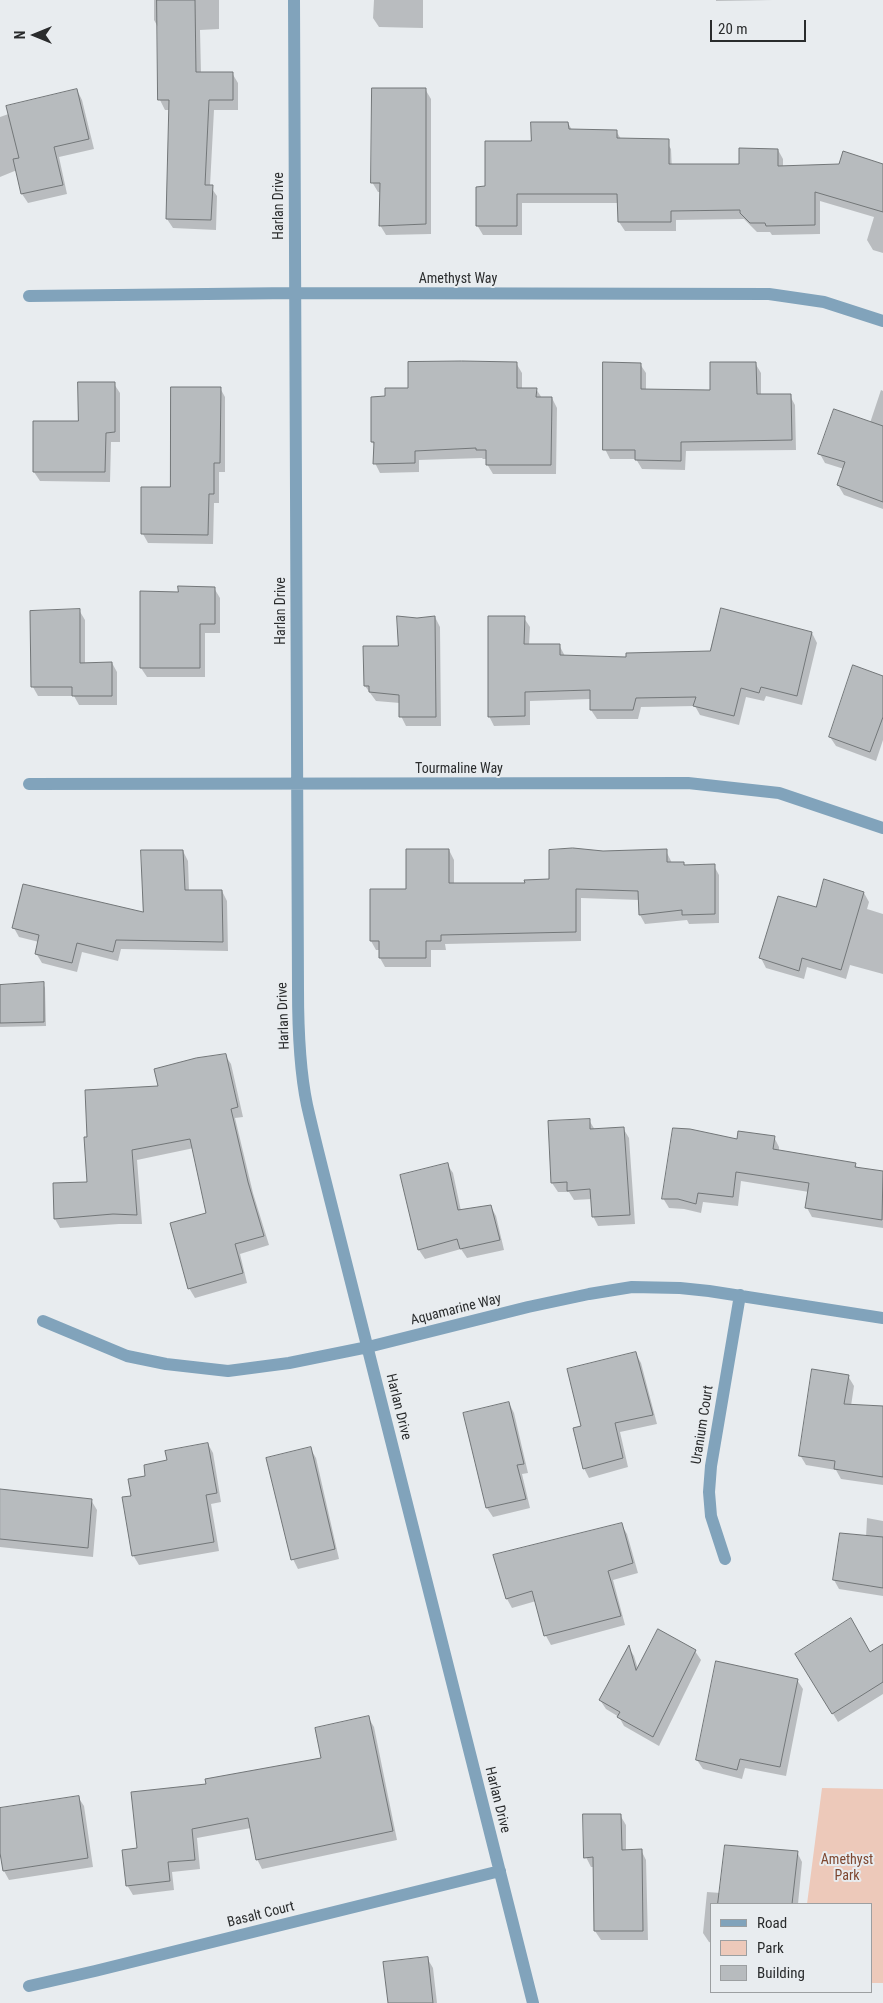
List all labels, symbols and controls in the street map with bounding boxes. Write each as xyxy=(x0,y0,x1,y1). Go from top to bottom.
north arrow xyxy=(10,10,60,60)
scale bar xyxy=(713,10,809,42)
text: 20 m xyxy=(718,20,748,38)
text: N xyxy=(12,31,28,39)
street label: Harlan Drive xyxy=(271,172,287,240)
street label: Amethyst Way xyxy=(419,271,497,287)
street label: Harlan Drive xyxy=(273,577,289,645)
street label: Tourmaline Way xyxy=(415,761,503,777)
street label: Harlan Drive xyxy=(274,982,294,1050)
street label: Aquamarine Way xyxy=(409,1291,503,1329)
street label: Harlan Drive xyxy=(382,1372,414,1442)
street label: Uranium Court xyxy=(688,1384,718,1466)
street label: Harlan Drive xyxy=(481,1765,513,1835)
park label: Amethyst Park xyxy=(821,1852,873,1884)
street label: Basalt Court xyxy=(226,1899,296,1931)
legend xyxy=(710,1903,873,1993)
text: Road xyxy=(757,1914,787,1932)
text: Park xyxy=(757,1939,784,1957)
text: Building xyxy=(757,1964,805,1982)

